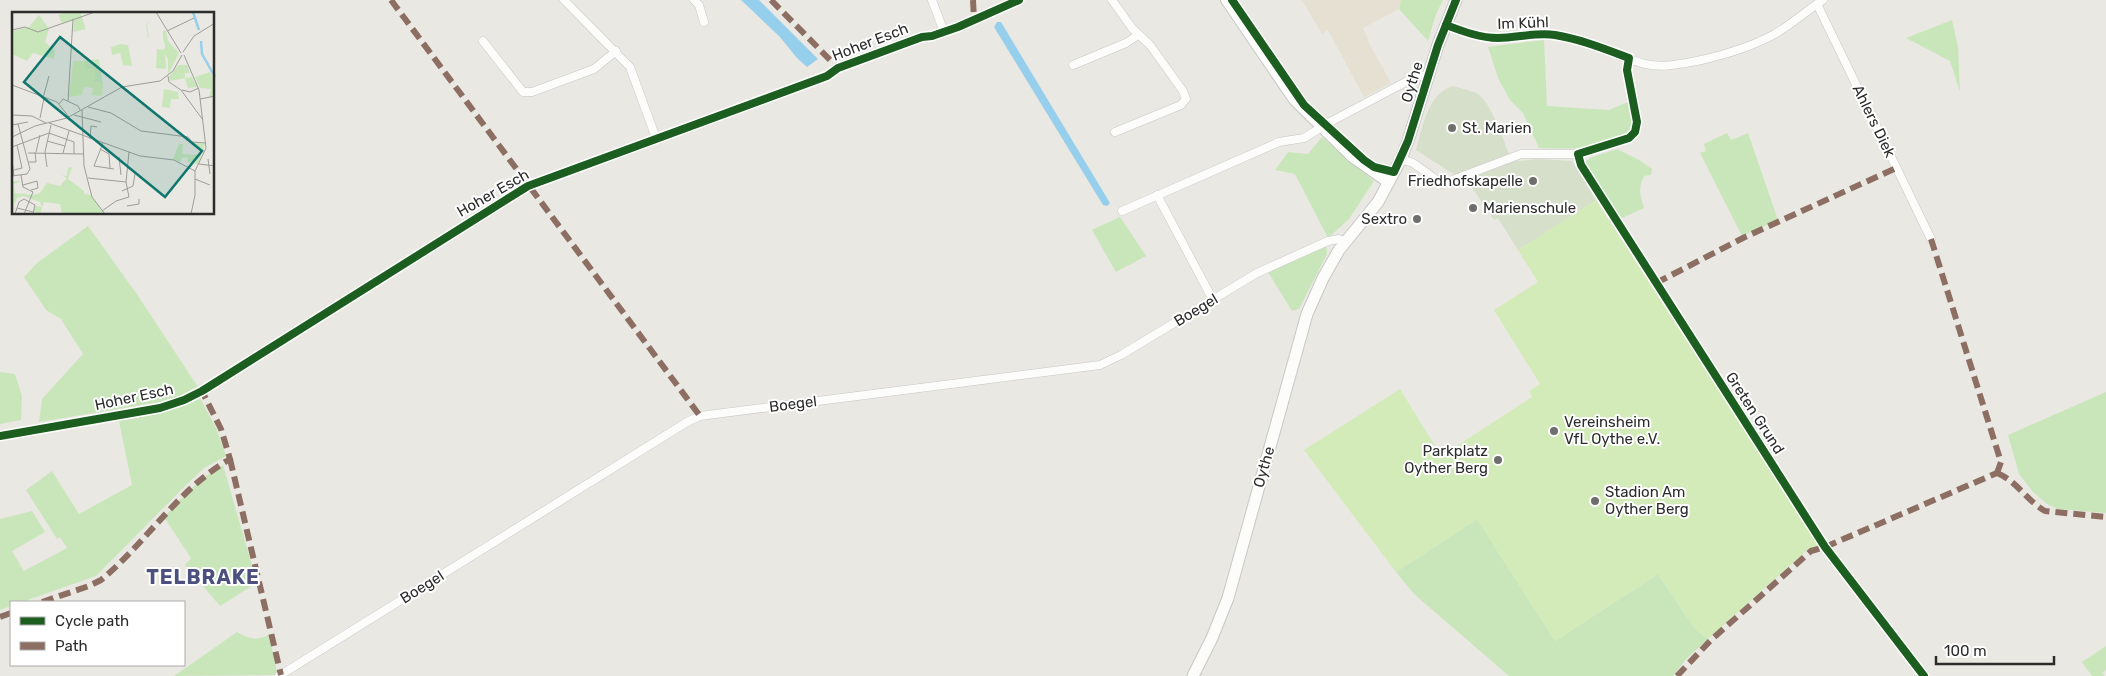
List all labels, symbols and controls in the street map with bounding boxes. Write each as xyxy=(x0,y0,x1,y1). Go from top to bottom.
inset map xyxy=(12,12,215,215)
street label: Im Kühl xyxy=(1497,13,1549,33)
street label: Hoher Esch xyxy=(829,19,911,65)
street label: Oythe xyxy=(1397,59,1427,105)
street label: Ahlers Diek xyxy=(1849,82,1899,160)
place label: St. Marien xyxy=(1462,119,1532,137)
marker: St. Marien xyxy=(1446,122,1458,134)
street label: Hoher Esch xyxy=(454,165,532,221)
place label: Friedhofskapelle xyxy=(1408,172,1523,190)
marker: Friedhofskapelle xyxy=(1527,175,1539,187)
place label: Marienschule xyxy=(1483,199,1576,217)
marker: Marienschule xyxy=(1467,202,1479,214)
place label: Sextro xyxy=(1361,210,1407,228)
marker: Sextro xyxy=(1411,213,1423,225)
street label: Boegel xyxy=(1171,290,1221,330)
street label: Greten Grund xyxy=(1722,369,1788,457)
street label: Hoher Esch xyxy=(93,380,175,414)
street label: Boegel xyxy=(768,392,818,416)
place label: Vereinsheim VfL Oythe e.V. xyxy=(1564,413,1660,448)
marker: Vereinsheim VfL Oythe e.V. xyxy=(1548,425,1560,437)
place label: Parkplatz Oyther Berg xyxy=(1404,442,1488,477)
street label: Oythe xyxy=(1250,444,1278,490)
marker: Parkplatz Oyther Berg xyxy=(1492,454,1504,466)
place label: Stadion Am Oyther Berg xyxy=(1605,483,1689,518)
marker: Stadion Am Oyther Berg xyxy=(1589,495,1601,507)
district label: TELBRAKE xyxy=(146,565,260,589)
street label: Boegel xyxy=(397,567,447,607)
legend xyxy=(10,601,185,666)
text: Cycle path xyxy=(55,612,129,630)
scale bar xyxy=(1936,634,2054,666)
text: Path xyxy=(55,637,88,655)
text: 100 m xyxy=(1944,642,1986,660)

